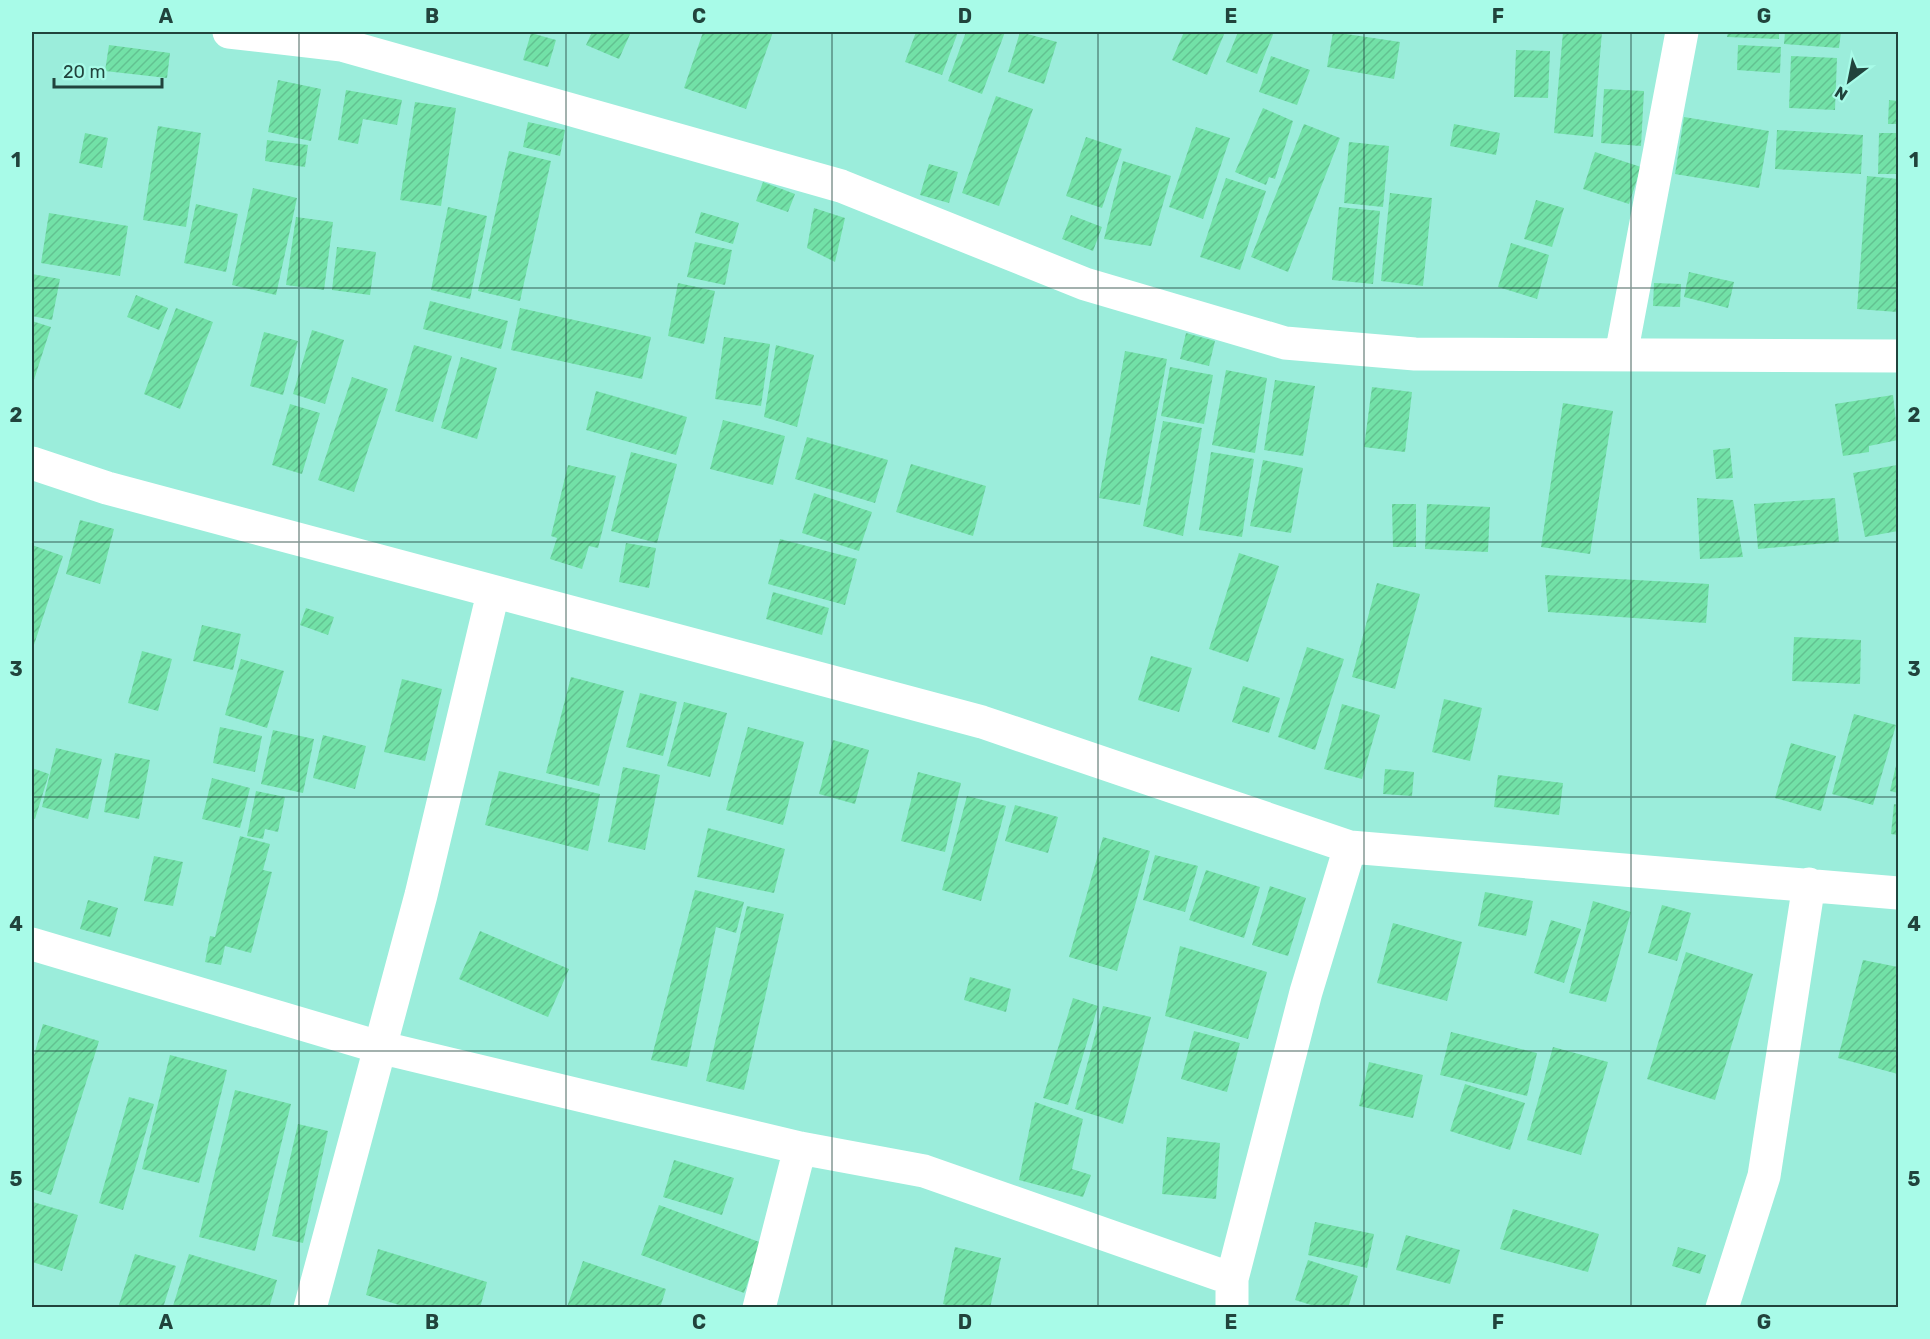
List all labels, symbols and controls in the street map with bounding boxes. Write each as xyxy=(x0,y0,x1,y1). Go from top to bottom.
text: A xyxy=(159,4,174,28)
text: B xyxy=(425,4,439,28)
text: C xyxy=(692,4,706,28)
text: D xyxy=(958,4,972,28)
text: E xyxy=(1225,4,1237,28)
text: F xyxy=(1492,4,1504,28)
text: G xyxy=(1757,4,1771,28)
scale bar xyxy=(54,51,162,89)
north arrow xyxy=(1819,51,1879,111)
text: 20 m xyxy=(63,61,105,83)
text: N xyxy=(1831,82,1851,104)
text: 1 xyxy=(11,148,21,172)
text: 1 xyxy=(1909,148,1919,172)
text: 2 xyxy=(10,403,23,427)
text: 2 xyxy=(1908,403,1921,427)
text: 3 xyxy=(9,657,23,681)
text: 3 xyxy=(1907,657,1921,681)
text: 4 xyxy=(9,912,23,936)
text: 4 xyxy=(1907,912,1921,936)
text: 5 xyxy=(10,1167,23,1191)
text: 5 xyxy=(1908,1167,1921,1191)
text: A xyxy=(159,1310,174,1334)
text: B xyxy=(425,1310,439,1334)
text: C xyxy=(692,1310,706,1334)
text: D xyxy=(958,1310,972,1334)
text: E xyxy=(1225,1310,1237,1334)
text: F xyxy=(1492,1310,1504,1334)
text: G xyxy=(1757,1310,1771,1334)

